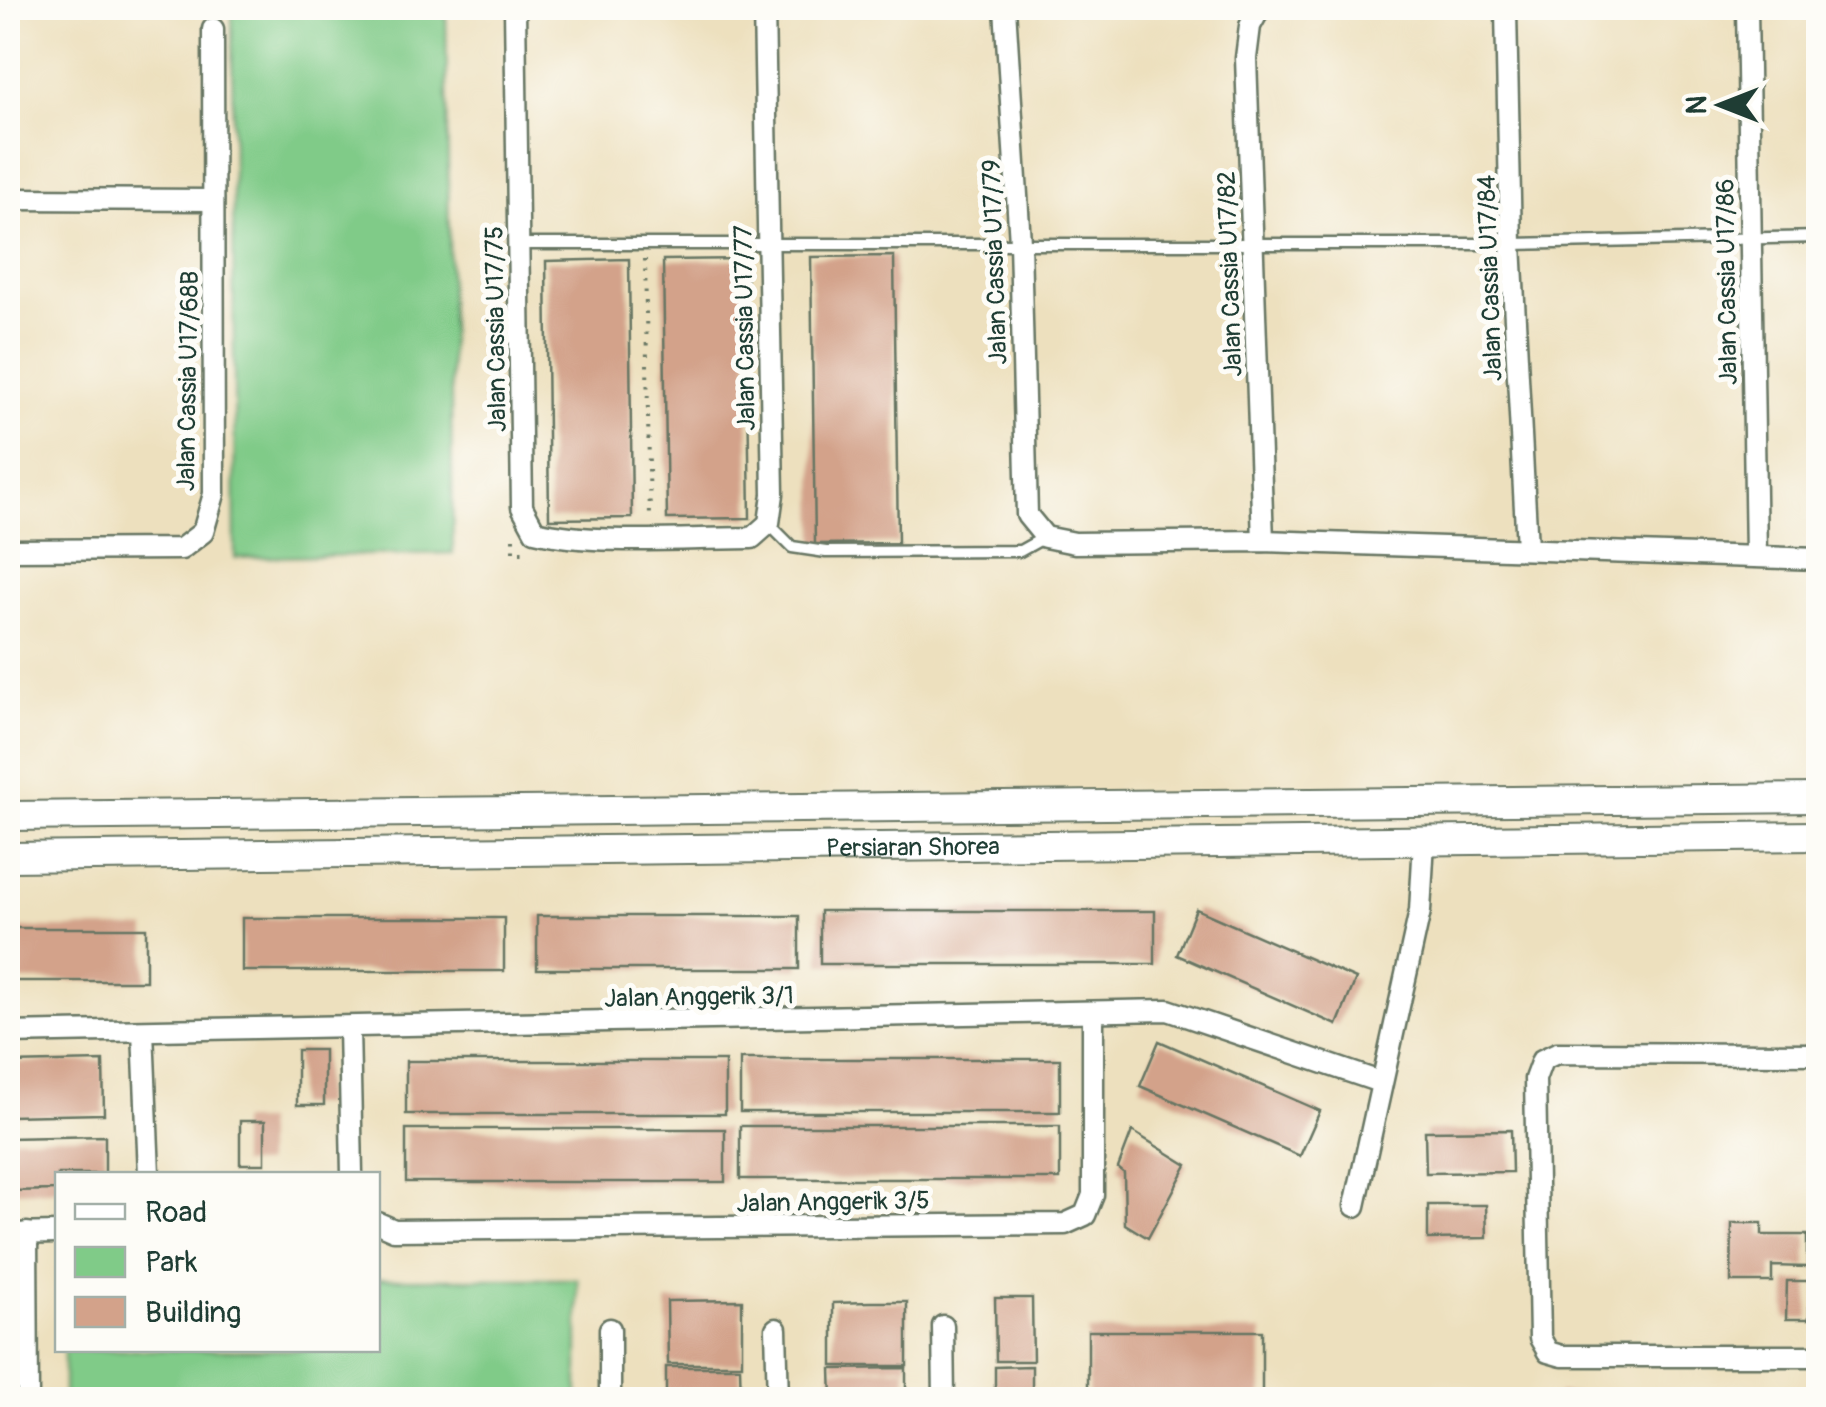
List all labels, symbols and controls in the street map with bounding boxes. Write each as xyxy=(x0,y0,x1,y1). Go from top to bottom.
north arrow xyxy=(1671,55,1771,155)
text: N xyxy=(1680,96,1715,114)
street label: Jalan Cassia U17/79 xyxy=(976,159,1015,365)
street label: Jalan Cassia U17/82 xyxy=(1211,170,1250,377)
street label: Jalan Cassia U17/84 xyxy=(1471,174,1510,382)
street label: Jalan Cassia U17/86 xyxy=(1710,178,1745,386)
street label: Jalan Cassia U17/77 xyxy=(728,225,763,431)
street label: Jalan Cassia U17/75 xyxy=(479,226,514,432)
street label: Jalan Cassia U17/68B xyxy=(171,270,206,492)
street label: Persiaran Shorea xyxy=(826,831,1000,865)
street label: Jalan Anggerik 3/1 xyxy=(604,980,794,1015)
legend xyxy=(55,1172,380,1352)
street label: Jalan Anggerik 3/5 xyxy=(736,1185,930,1220)
text: Road xyxy=(145,1194,207,1231)
text: Park xyxy=(145,1244,198,1281)
text: Building xyxy=(145,1294,241,1331)

